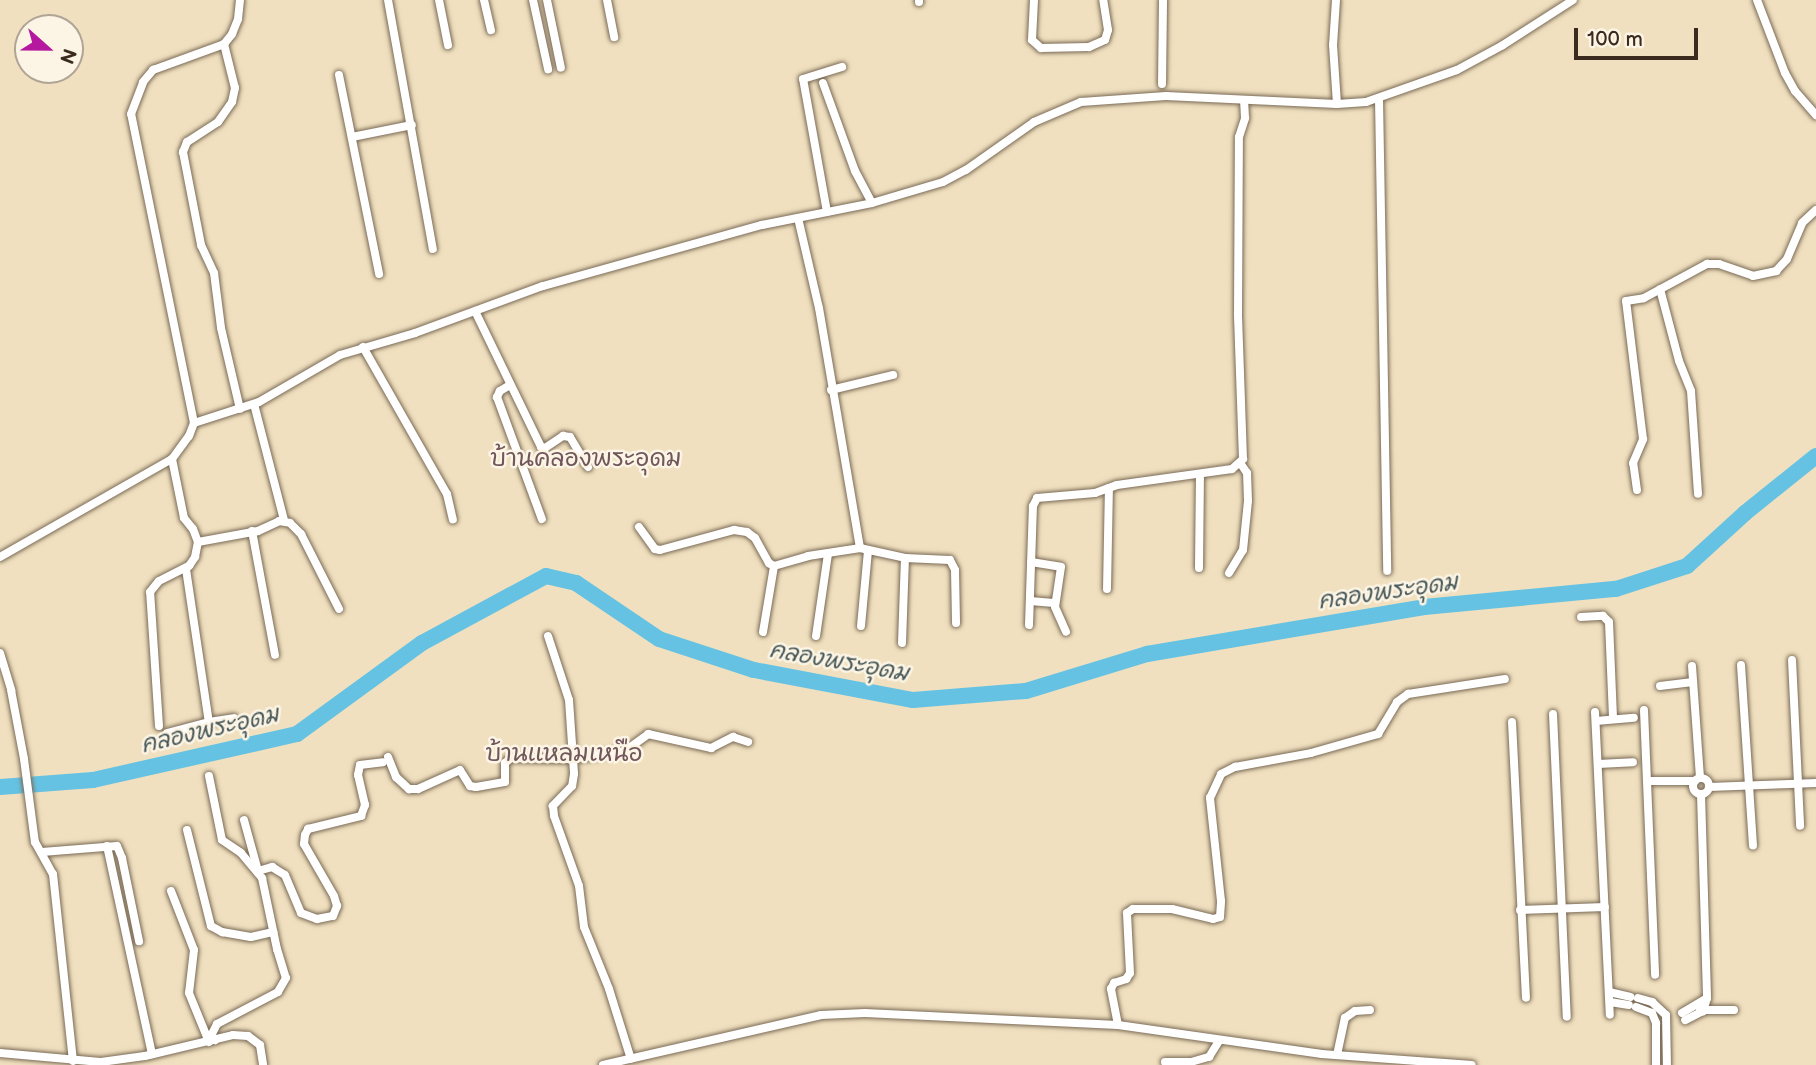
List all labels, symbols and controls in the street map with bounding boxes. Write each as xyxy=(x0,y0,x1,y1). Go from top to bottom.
north arrow xyxy=(14,14,84,84)
scale bar xyxy=(1578,14,1702,58)
text: 100 m xyxy=(1587,27,1643,52)
text: N xyxy=(54,45,80,67)
district label: บ้านคลองพระอุดม xyxy=(490,445,682,473)
water label: คลองพระอุดม xyxy=(1316,569,1460,615)
water label: คลองพระอุดม xyxy=(767,636,911,688)
water label: คลองพระอุดม xyxy=(138,701,282,759)
district label: บ้านแหลมเหนือ xyxy=(485,740,643,768)

